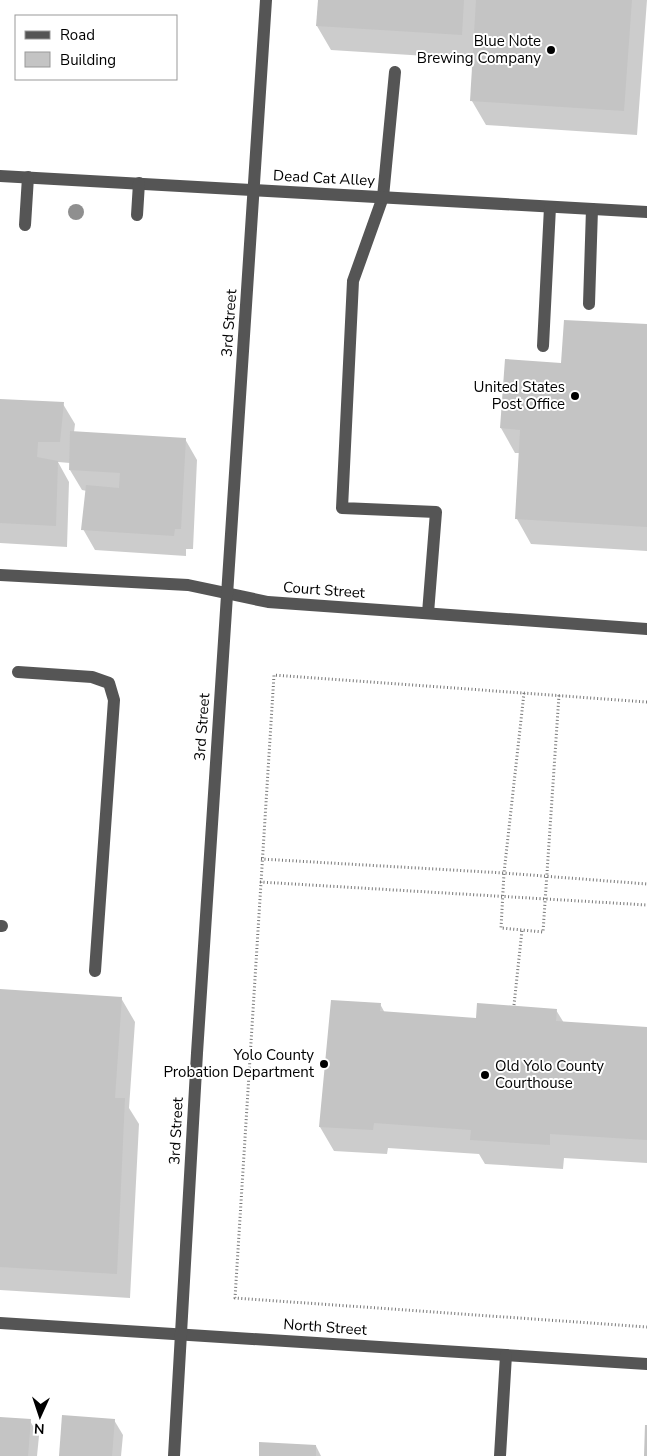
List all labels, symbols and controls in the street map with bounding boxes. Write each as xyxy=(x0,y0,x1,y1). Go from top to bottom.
legend xyxy=(15,15,178,80)
text: Road xyxy=(60,25,95,45)
place label: Blue Note Brewing Company xyxy=(417,31,541,68)
marker: Blue Note Brewing Company xyxy=(545,44,557,56)
text: Building xyxy=(60,50,116,70)
street label: Dead Cat Alley xyxy=(273,165,376,191)
street label: 3rd Street xyxy=(217,288,241,358)
place label: United States Post Office xyxy=(474,377,565,414)
marker: United States Post Office xyxy=(569,390,581,402)
street label: Court Street xyxy=(282,577,366,603)
street label: 3rd Street xyxy=(190,692,214,762)
place label: Yolo County Probation Department xyxy=(163,1045,315,1082)
place label: Old Yolo County Courthouse xyxy=(495,1056,604,1093)
marker: Yolo County Probation Department xyxy=(318,1058,330,1070)
marker: Old Yolo County Courthouse xyxy=(479,1069,491,1081)
street label: 3rd Street xyxy=(164,1096,188,1165)
street label: North Street xyxy=(283,1314,368,1340)
north arrow xyxy=(15,1391,65,1441)
text: N xyxy=(34,1419,45,1438)

